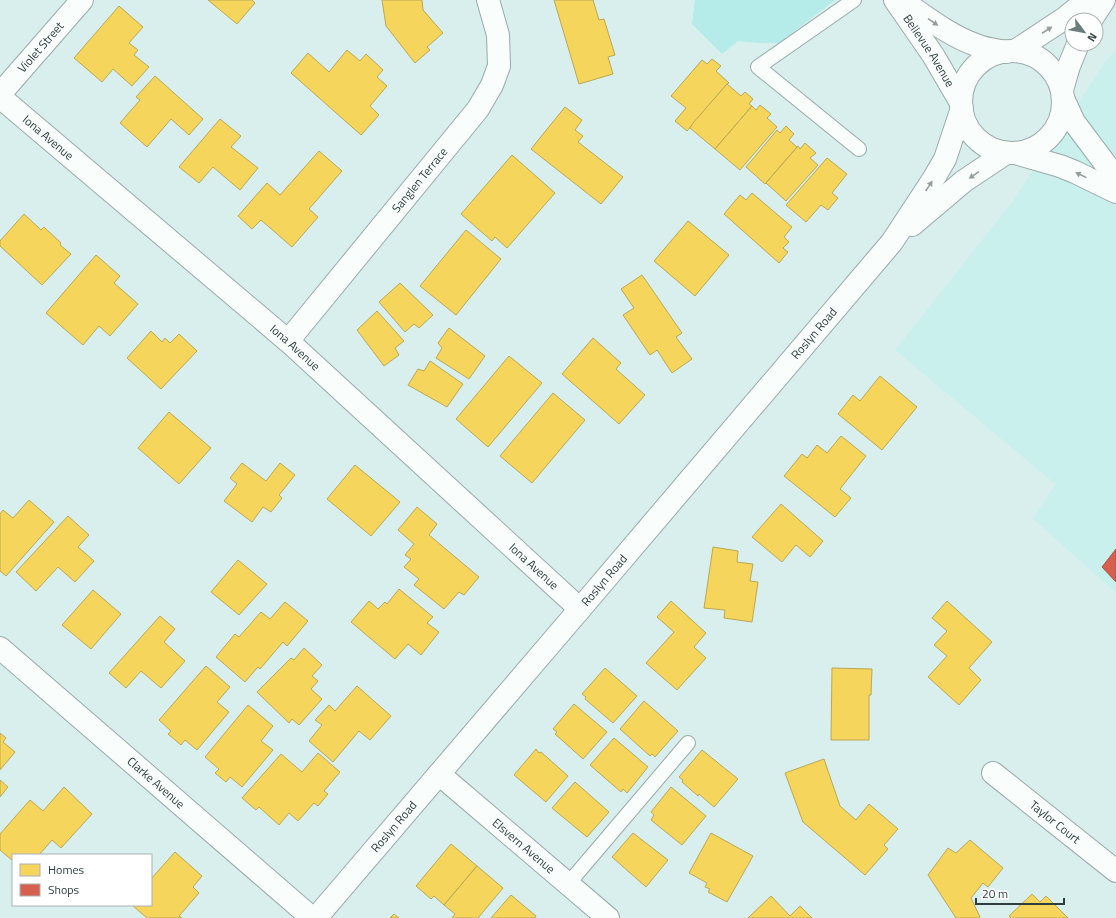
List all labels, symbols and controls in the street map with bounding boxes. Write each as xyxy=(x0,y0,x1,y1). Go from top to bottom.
street label: Bellevue Avenue xyxy=(899,10,960,91)
north arrow xyxy=(1064,12,1104,52)
street label: Violet Street xyxy=(13,17,69,77)
one-way arrow xyxy=(928,18,938,26)
one-way arrow xyxy=(1042,26,1053,34)
text: N xyxy=(1084,30,1101,45)
street label: Iona Avenue xyxy=(19,110,78,165)
street label: Sanglen Terrace xyxy=(387,143,452,217)
one-way arrow xyxy=(968,171,980,178)
one-way arrow xyxy=(1075,172,1087,178)
one-way arrow xyxy=(925,181,933,192)
street label: Roslyn Road xyxy=(786,303,841,363)
street label: Iona Avenue xyxy=(266,320,325,375)
street label: Iona Avenue xyxy=(505,538,563,594)
street label: Roslyn Road xyxy=(576,550,632,610)
street label: Clarke Avenue xyxy=(123,752,189,813)
street label: Roslyn Road xyxy=(366,796,421,857)
street label: Taylor Court xyxy=(1026,796,1085,849)
street label: Elsvern Avenue xyxy=(488,813,559,878)
legend xyxy=(12,854,152,906)
text: Homes xyxy=(48,860,84,879)
text: Shops xyxy=(48,880,80,899)
scale bar xyxy=(976,880,1064,906)
text: 20 m xyxy=(982,884,1008,903)

